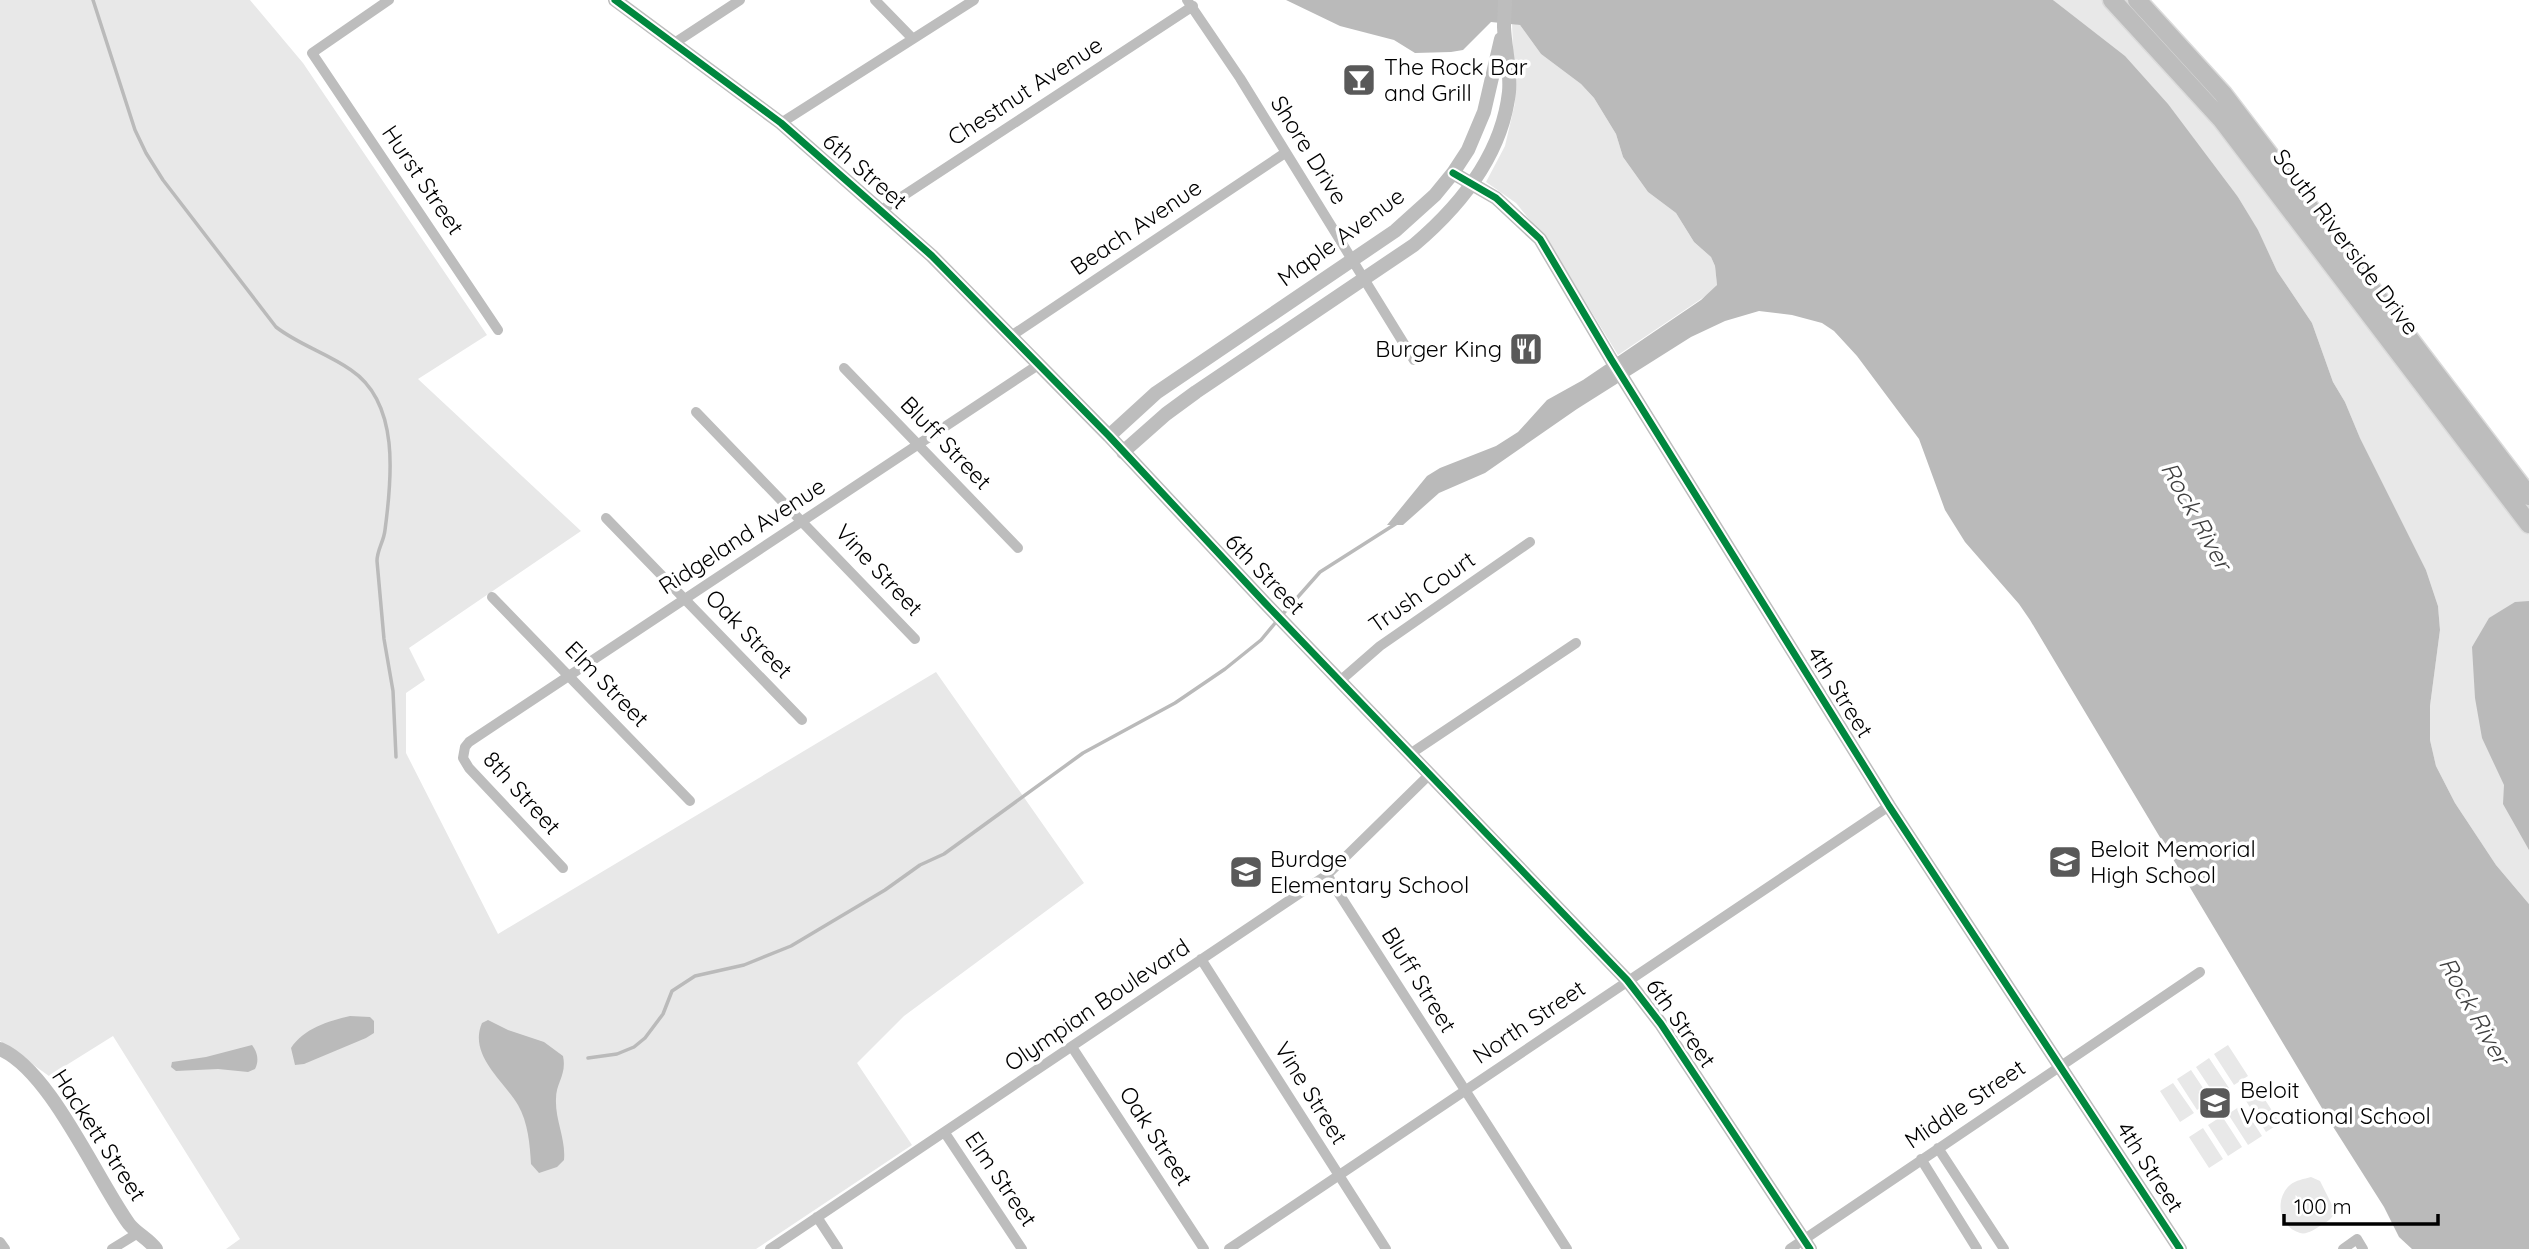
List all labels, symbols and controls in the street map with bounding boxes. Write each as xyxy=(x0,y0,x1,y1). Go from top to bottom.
street label: Chestnut Avenue xyxy=(942,30,1108,151)
place label: The Rock Bar and Grill xyxy=(1384,52,1528,107)
bar icon: The Rock Bar and Grill xyxy=(1340,61,1378,99)
street label: Shore Drive xyxy=(1265,90,1354,210)
street label: Hurst Street xyxy=(376,119,471,240)
street label: 6th Street xyxy=(817,126,914,215)
street label: South Riverside Drive xyxy=(2267,143,2426,340)
street label: Beach Avenue xyxy=(1065,172,1207,281)
street label: Maple Avenue xyxy=(1272,181,1410,292)
restaurant icon: Burger King xyxy=(1507,330,1545,368)
place label: Burger King xyxy=(1375,334,1502,363)
street label: Bluff Street xyxy=(895,390,998,496)
water label: Rock River xyxy=(2155,456,2240,577)
street label: Ridgeland Avenue xyxy=(653,471,830,600)
street label: Vine Street xyxy=(829,517,930,622)
street label: 6th Street xyxy=(1219,527,1311,621)
street label: Trush Court xyxy=(1363,544,1481,639)
street label: Oak Street xyxy=(700,583,799,685)
street label: Elm Street xyxy=(559,635,656,733)
street label: 4th Street xyxy=(1801,641,1880,743)
street label: 8th Street xyxy=(477,745,568,841)
place label: Beloit Memorial High School xyxy=(2090,834,2256,889)
school or university icon: Beloit Memorial High School xyxy=(2046,843,2084,881)
place label: Burdge Elementary School xyxy=(1270,844,1469,899)
school or university icon: Burdge Elementary School xyxy=(1227,853,1265,891)
street label: Bluff Street xyxy=(1376,922,1463,1038)
street label: Olympian Boulevard xyxy=(999,932,1195,1077)
water label: Rock River xyxy=(2433,951,2518,1072)
street label: 6th Street xyxy=(1640,972,1723,1073)
street label: North Street xyxy=(1467,973,1591,1070)
street label: Vine Street xyxy=(1268,1036,1354,1150)
street label: Middle Street xyxy=(1899,1053,2031,1154)
street label: Hackett Street xyxy=(46,1063,153,1207)
place label: Beloit Vocational School xyxy=(2240,1075,2431,1130)
street label: Oak Street xyxy=(1113,1080,1199,1191)
school or university icon: Beloit Vocational School xyxy=(2196,1084,2234,1122)
street label: 4th Street xyxy=(2110,1116,2190,1218)
street label: Elm Street xyxy=(959,1126,1044,1232)
scale bar xyxy=(2284,1182,2438,1226)
text: 100 m xyxy=(2294,1193,2352,1219)

